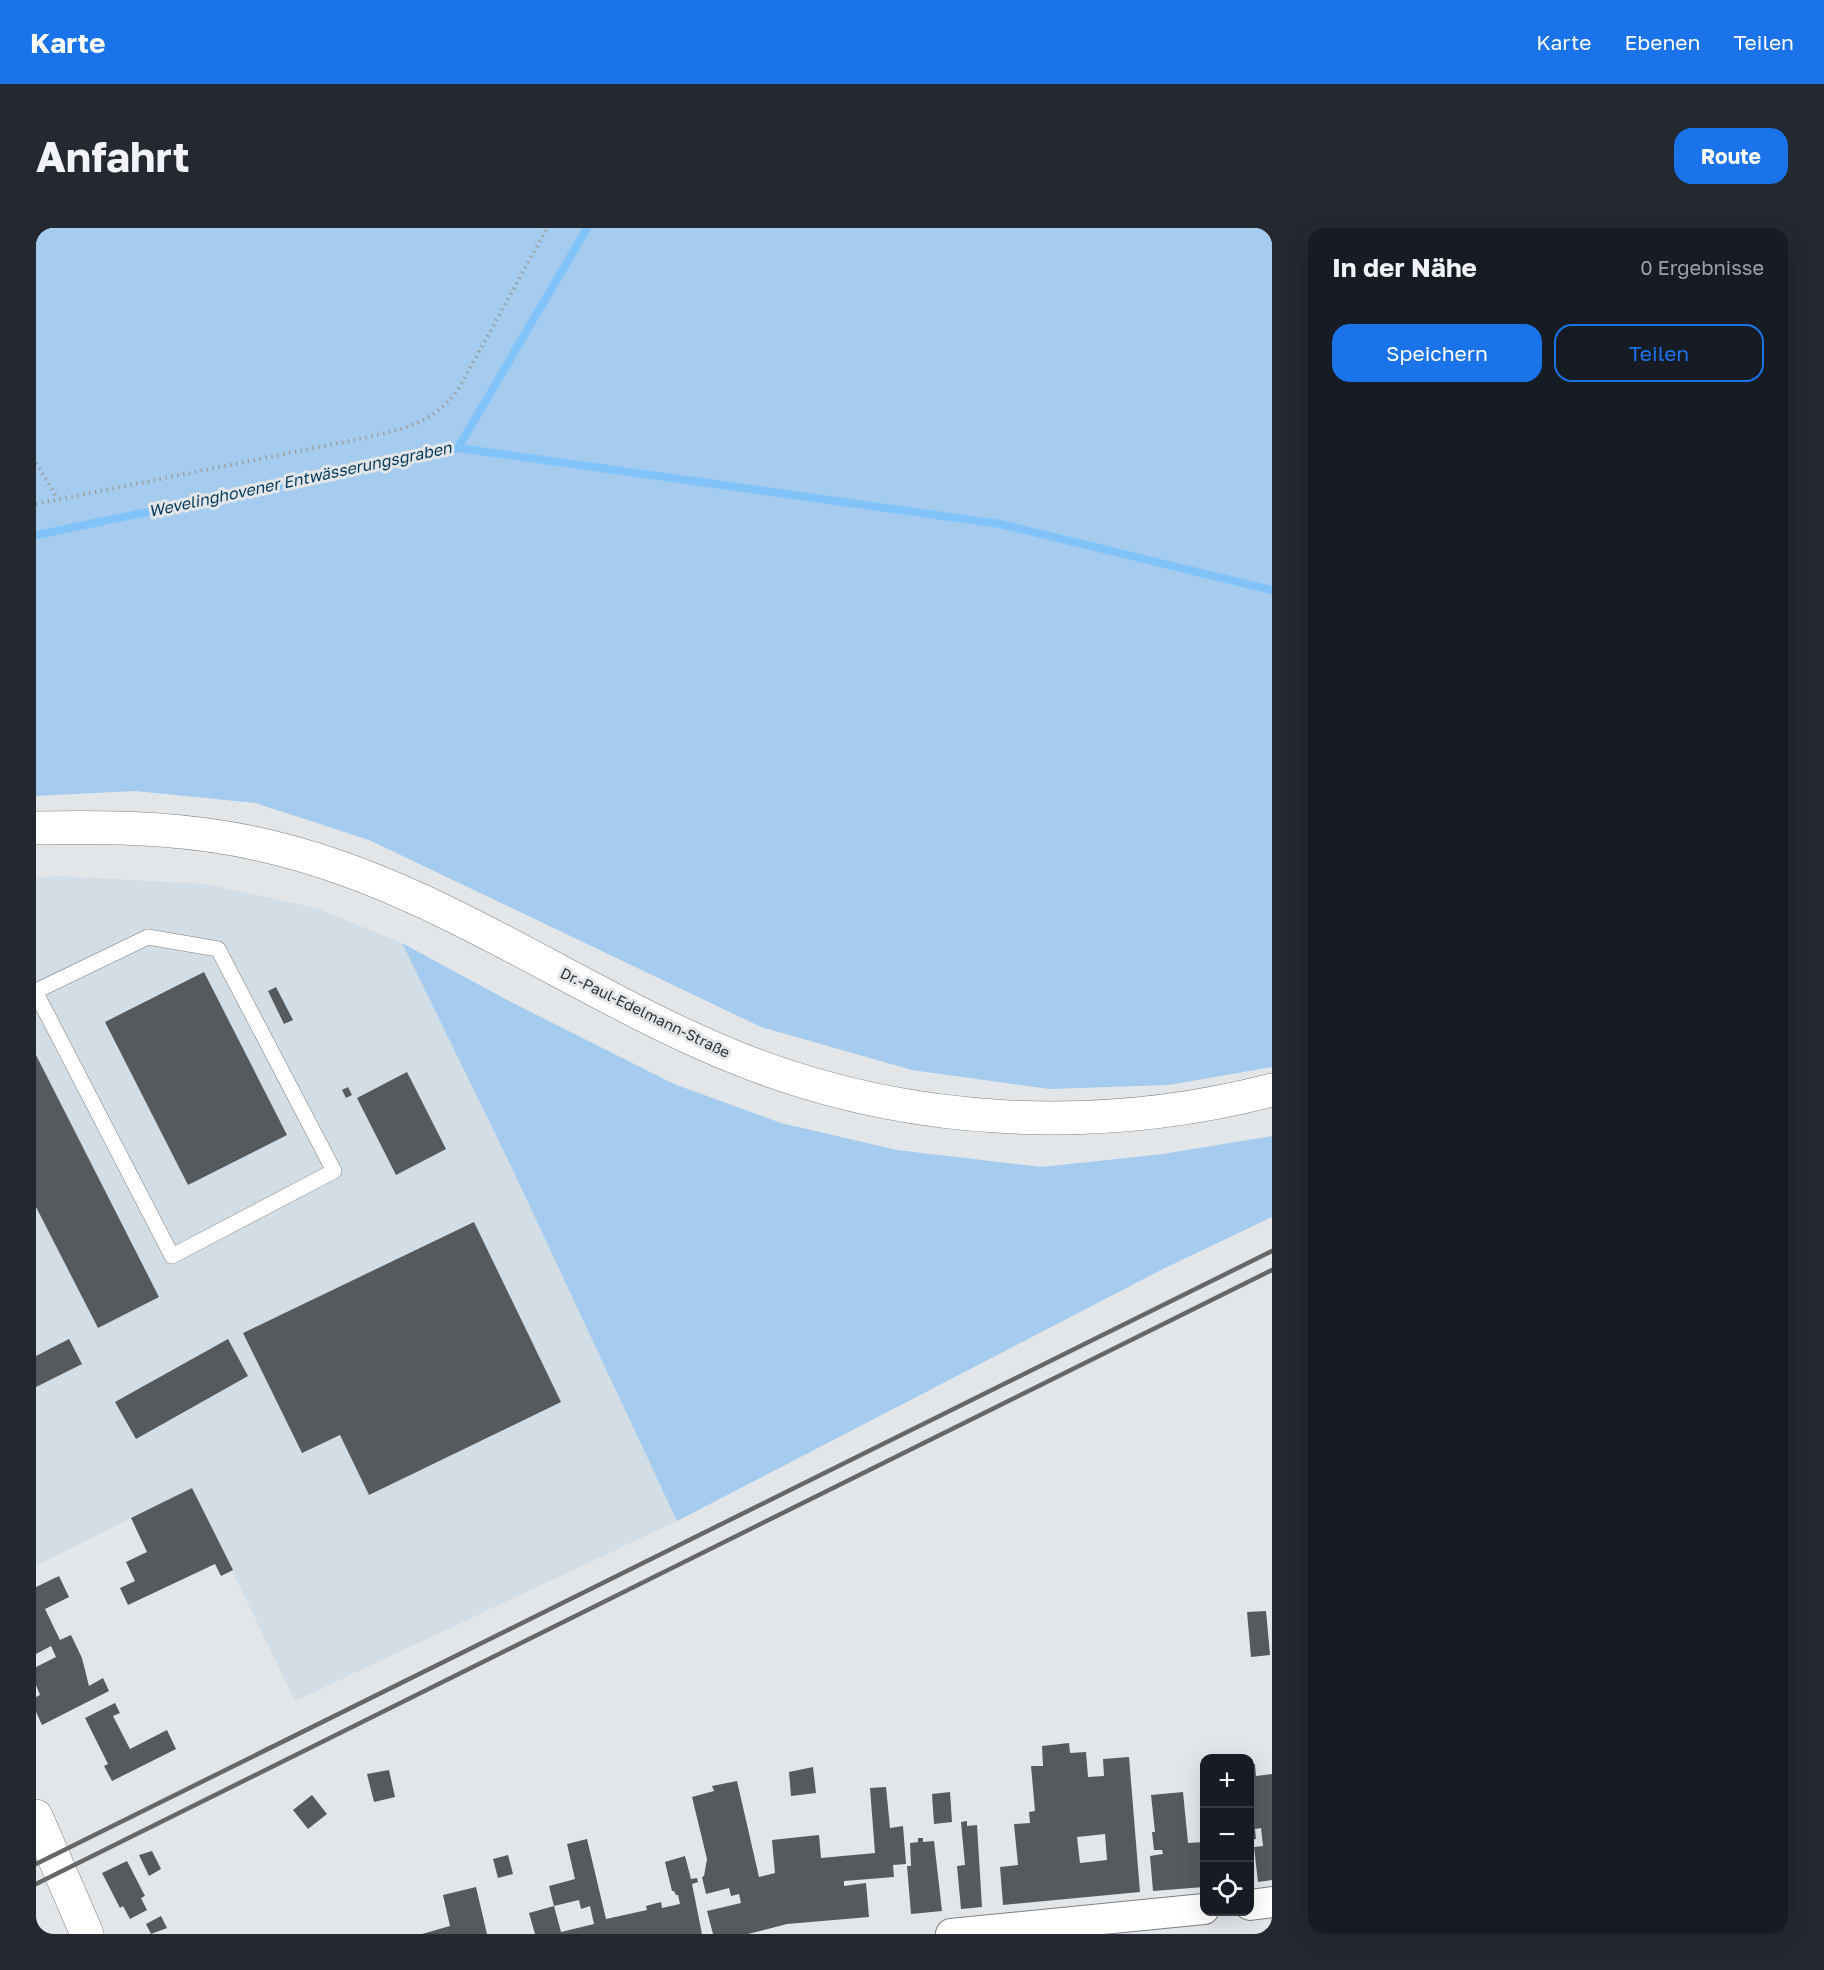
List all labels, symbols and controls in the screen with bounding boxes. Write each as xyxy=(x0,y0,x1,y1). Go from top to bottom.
text: Karte xyxy=(30,26,105,59)
text: Karte xyxy=(1536,29,1592,55)
text: Ebenen xyxy=(1625,29,1700,55)
text: Teilen xyxy=(1733,29,1794,55)
button: Route xyxy=(1674,128,1788,184)
text: Anfahrt xyxy=(36,131,190,181)
text: In der Nähe xyxy=(1332,252,1477,283)
text: 0 Ergebnisse xyxy=(1640,255,1764,279)
button: Speichern xyxy=(1332,324,1542,382)
button: Teilen xyxy=(1554,324,1764,382)
water label: Wevelinghovener Entwässerungsgraben xyxy=(147,437,454,521)
street label: Dr.-Paul-Edelmann-Straße xyxy=(558,963,733,1061)
map controls xyxy=(1200,1754,1254,1916)
button: + xyxy=(1200,1754,1254,1808)
button: − xyxy=(1200,1808,1254,1862)
button: locate xyxy=(1200,1862,1254,1916)

